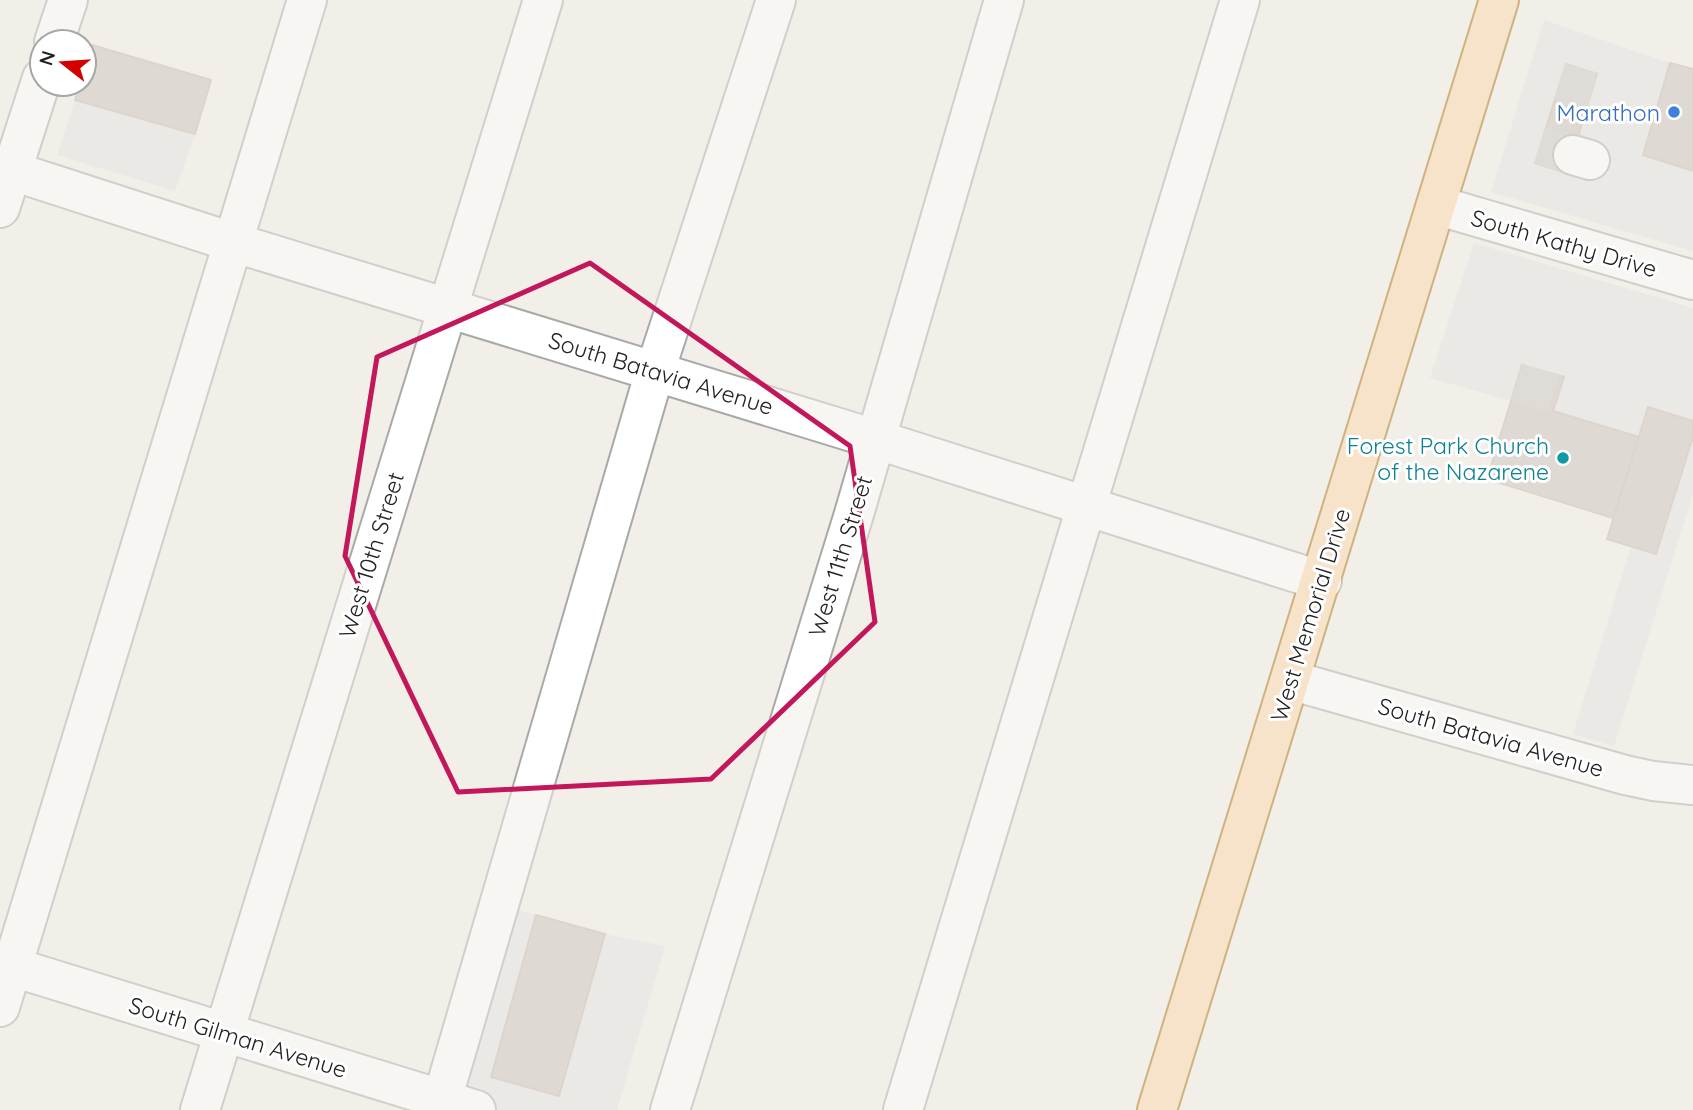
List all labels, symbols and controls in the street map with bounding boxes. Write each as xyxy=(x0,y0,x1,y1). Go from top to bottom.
north arrow xyxy=(28,28,98,98)
text: N xyxy=(33,48,60,68)
place label: Marathon xyxy=(1556,98,1660,127)
marker: Marathon xyxy=(1666,104,1682,120)
street label: South Kathy Drive xyxy=(1468,203,1660,283)
street label: South Batavia Avenue xyxy=(545,325,777,421)
place label: Forest Park Church of the Nazarene xyxy=(1347,431,1549,486)
marker: Forest Park Church of the Nazarene xyxy=(1555,450,1571,466)
street label: West 10th Street xyxy=(332,468,410,641)
street label: West 11th Street xyxy=(802,472,878,640)
street label: West Memorial Drive xyxy=(1264,505,1356,725)
street label: South Batavia Avenue xyxy=(1375,691,1607,783)
street label: South Gilman Avenue xyxy=(126,990,350,1084)

